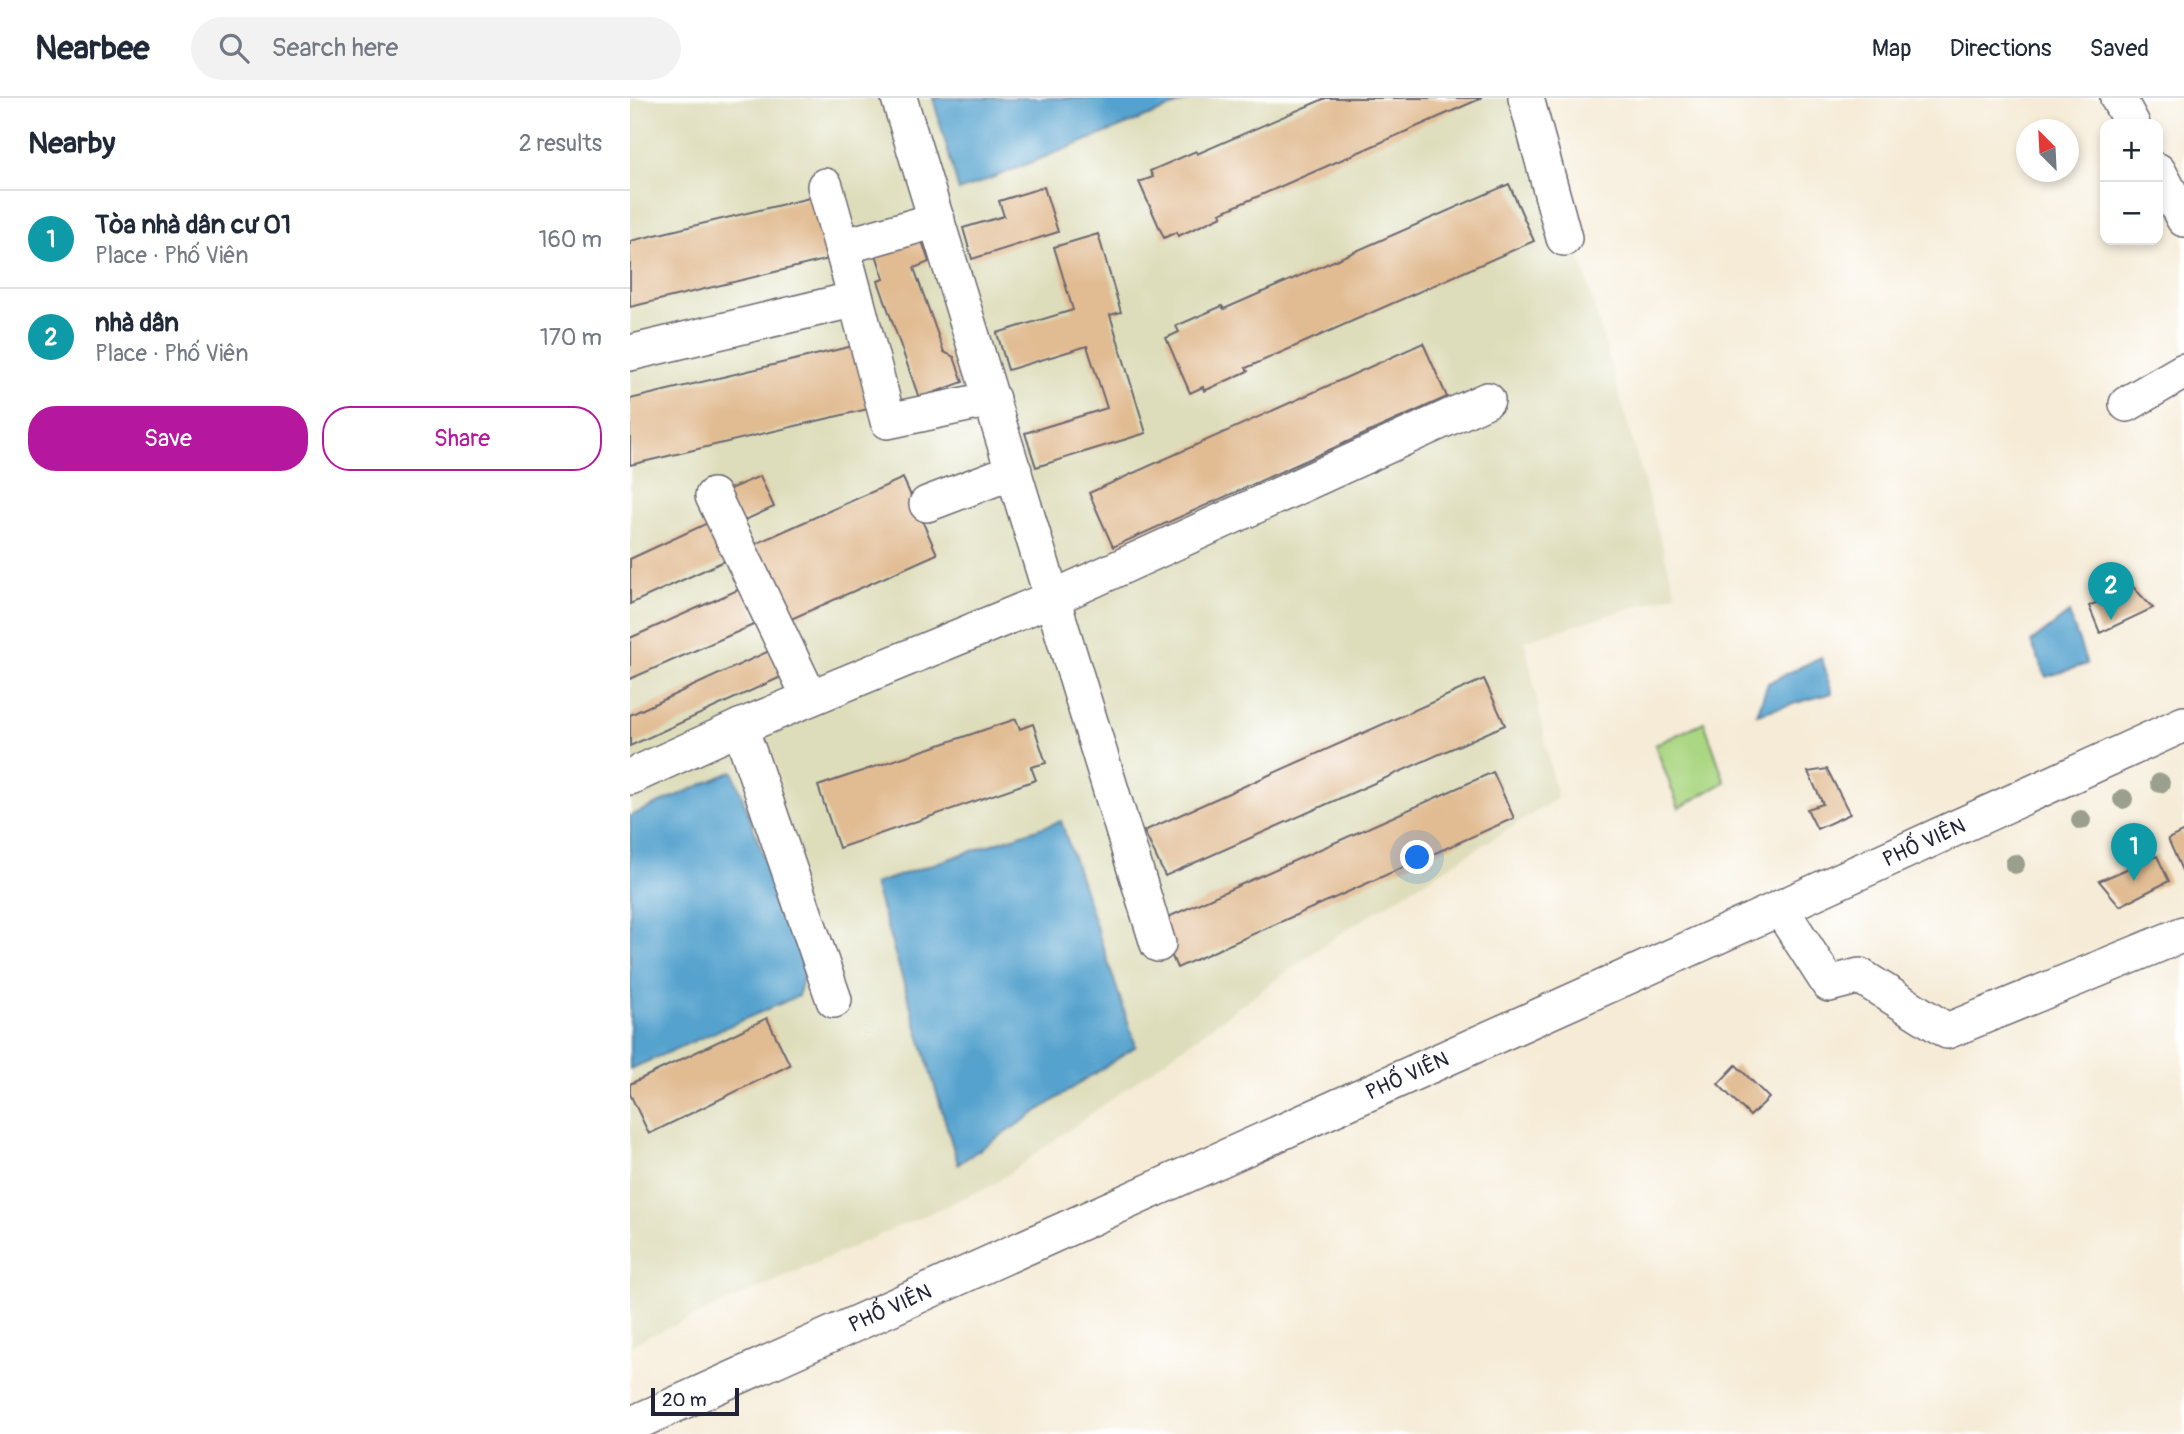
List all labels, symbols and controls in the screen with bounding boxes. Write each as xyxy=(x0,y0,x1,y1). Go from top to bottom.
search box xyxy=(191,17,681,80)
text: Nearbee xyxy=(35,28,149,69)
icon: search xyxy=(215,29,253,67)
text: Search here xyxy=(271,32,398,64)
text: Map xyxy=(1872,34,1912,63)
text: Directions xyxy=(1950,34,2051,63)
text: Saved xyxy=(2089,34,2149,63)
north arrow xyxy=(2016,119,2079,182)
map controls xyxy=(2100,119,2163,245)
button: + xyxy=(2100,119,2163,182)
text: Nearby xyxy=(28,125,115,162)
text: 2 results xyxy=(519,129,602,158)
button: − xyxy=(2100,182,2163,245)
text: Tòa nhà dân cư 01 xyxy=(95,209,291,241)
text: 1 xyxy=(47,225,56,254)
text: 160 m xyxy=(538,225,602,254)
text: Place · Phố Viên xyxy=(95,241,249,270)
text: nhà dân xyxy=(95,307,179,339)
text: 2 xyxy=(45,323,57,352)
text: 170 m xyxy=(540,323,602,352)
text: Place · Phố Viên xyxy=(95,339,249,368)
button: Save xyxy=(28,406,308,471)
button: Share xyxy=(322,406,602,471)
pin: 2 xyxy=(2088,562,2134,620)
street label: PHỐ VIÊN xyxy=(1878,812,1970,873)
pin: 1 xyxy=(2111,823,2157,881)
your location xyxy=(1400,840,1434,874)
street label: PHỐ VIÊN xyxy=(1362,1046,1453,1106)
street label: PHỐ VIÊN xyxy=(844,1278,936,1339)
scale bar xyxy=(651,1385,738,1417)
text: 20 m xyxy=(662,1388,707,1412)

